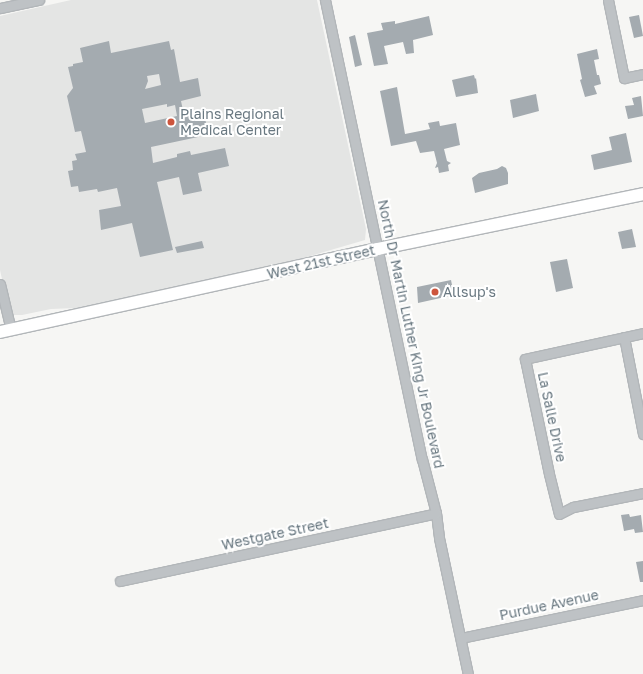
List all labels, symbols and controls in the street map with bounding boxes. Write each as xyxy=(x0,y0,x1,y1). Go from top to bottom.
place label: Plains Regional Medical Center xyxy=(180,106,284,138)
marker: Plains Regional Medical Center xyxy=(165,116,177,128)
street label: North Dr Martin Luther King Jr Boulevard xyxy=(374,198,448,470)
street label: West 21st Street xyxy=(265,241,377,283)
place label: Allsup's xyxy=(443,284,496,300)
marker: Allsup's xyxy=(430,287,440,297)
street label: La Salle Drive xyxy=(534,370,570,464)
street label: Westgate Street xyxy=(220,514,330,554)
street label: Purdue Avenue xyxy=(498,586,600,624)

